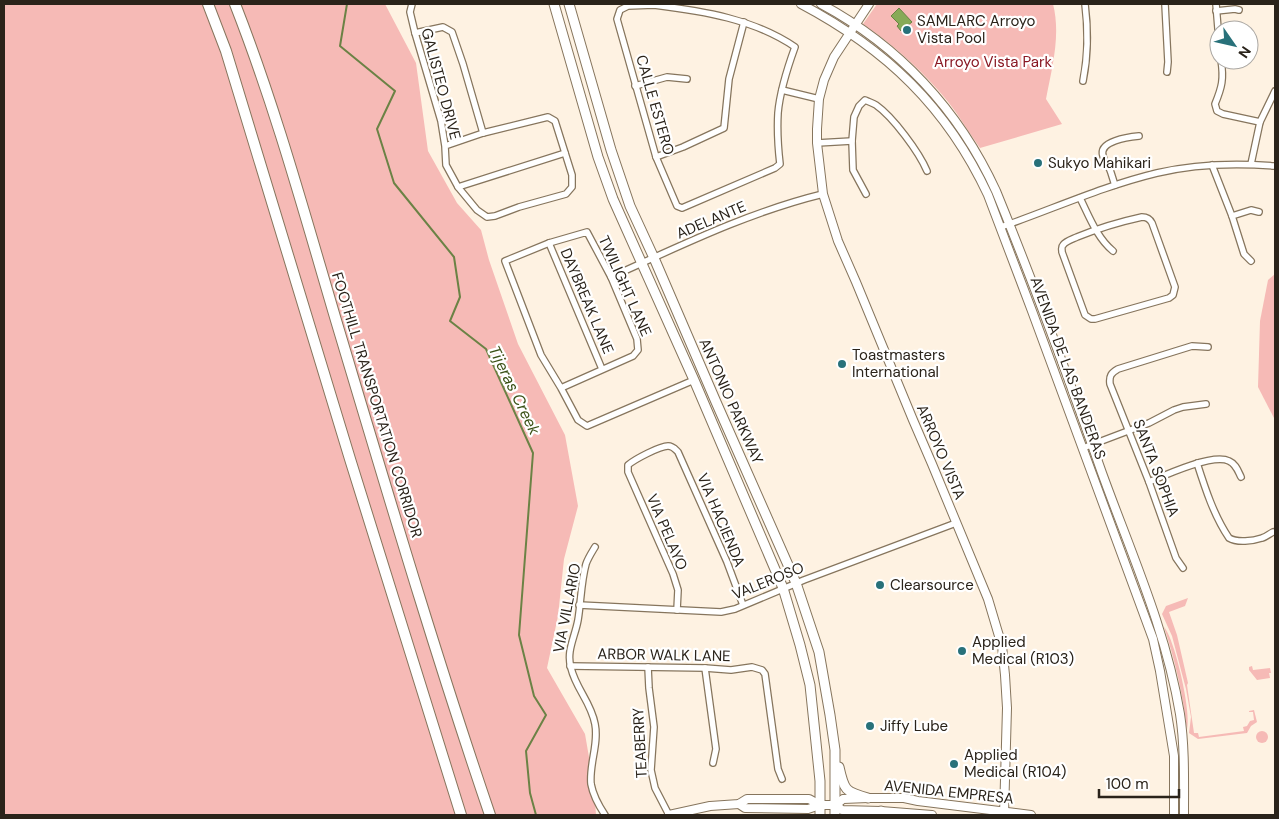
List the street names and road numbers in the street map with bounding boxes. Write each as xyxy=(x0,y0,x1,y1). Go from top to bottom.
street label: GALISTEO DRIVE xyxy=(416,26,466,142)
street label: CALLE ESTERO xyxy=(631,53,679,157)
street label: ADELANTE xyxy=(673,196,749,244)
street label: TWILIGHT LANE xyxy=(594,232,656,340)
street label: DAYBREAK LANE xyxy=(556,245,618,357)
street label: FOOTHILL TRANSPORTATION CORRIDOR xyxy=(327,270,427,540)
street label: AVENIDA DE LAS BANDERAS xyxy=(1026,274,1111,463)
street label: ANTONIO PARKWAY xyxy=(694,335,768,467)
street label: ARROYO VISTA xyxy=(912,401,970,503)
street label: SANTA SOPHIA xyxy=(1128,416,1184,520)
street label: VIA HACIENDA xyxy=(692,470,750,570)
street label: VIA PELAYO xyxy=(642,491,692,573)
street label: VALEROSO xyxy=(729,558,807,604)
street label: VIA VILLARIO xyxy=(549,562,585,654)
street label: ARBOR WALK LANE xyxy=(597,644,731,666)
street label: TEABERRY xyxy=(628,707,652,779)
street label: AVENIDA EMPRESA xyxy=(883,775,1015,809)

